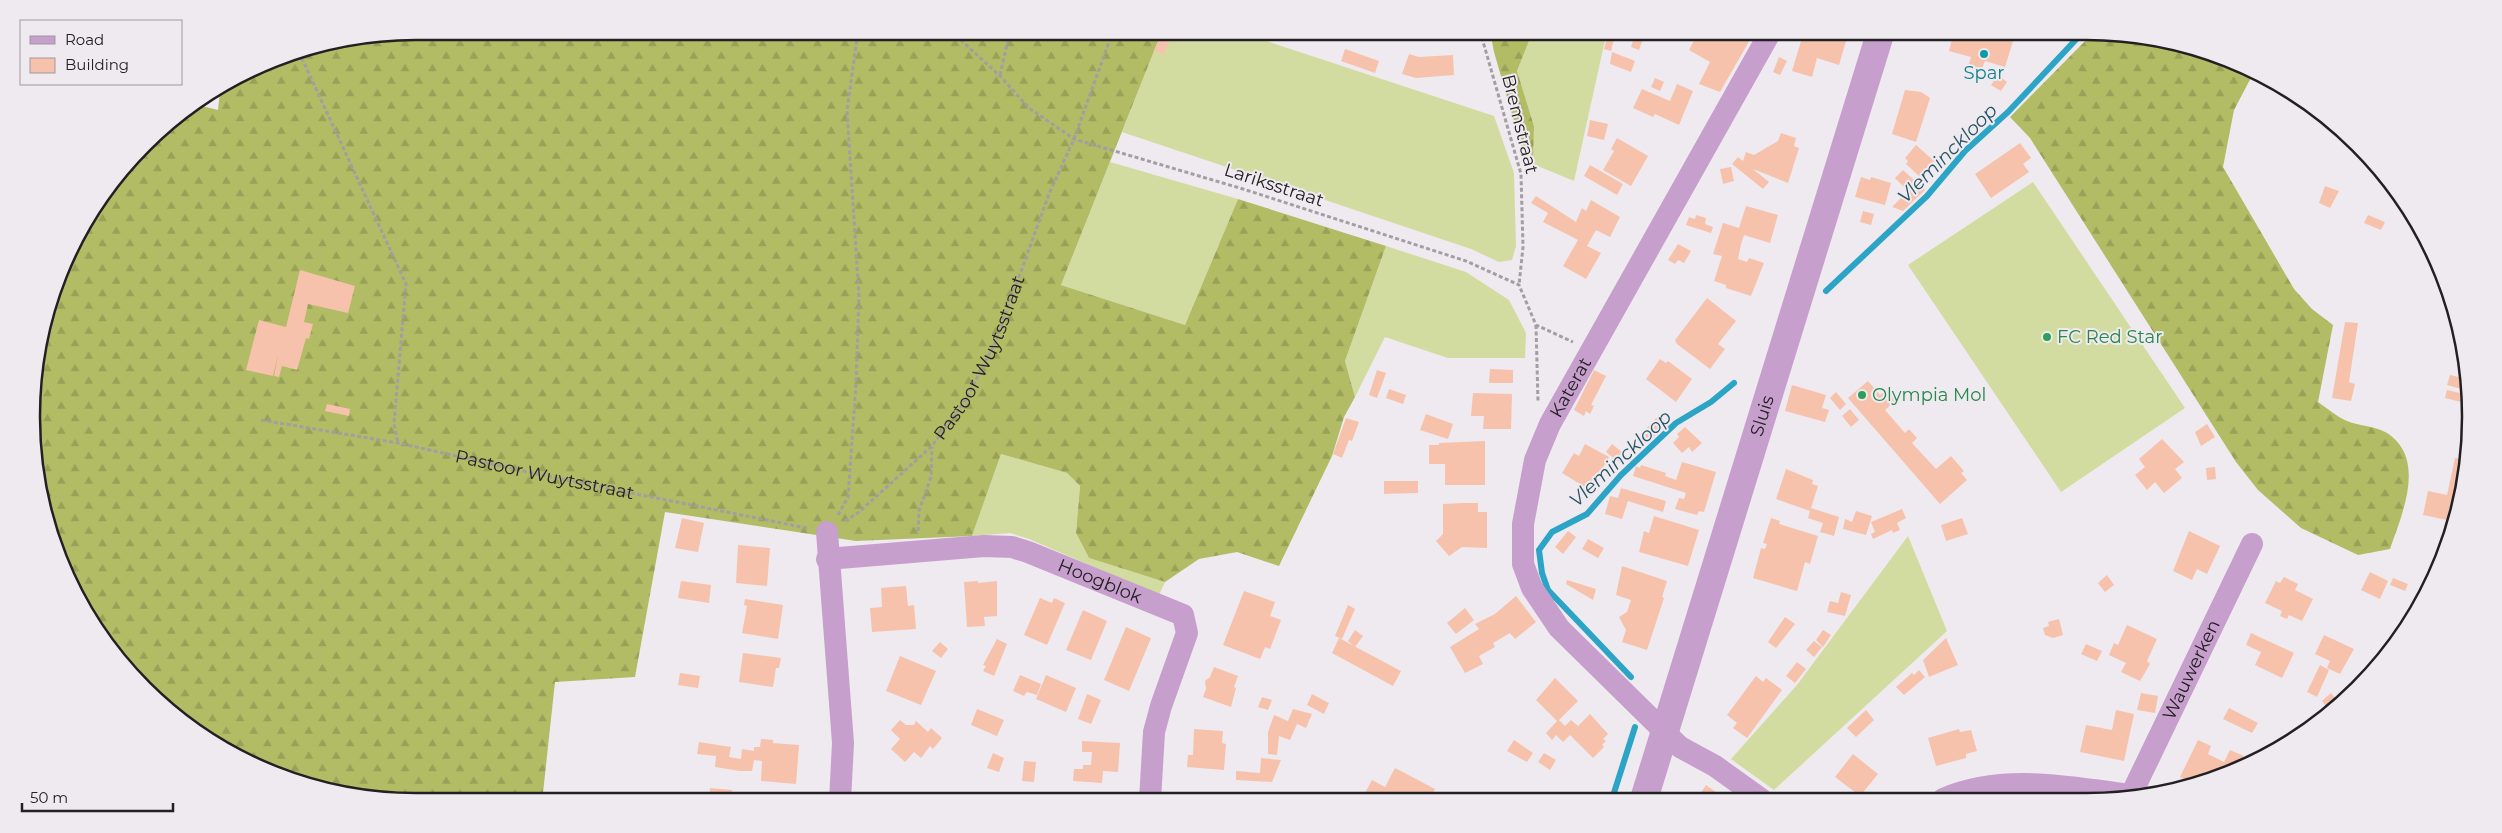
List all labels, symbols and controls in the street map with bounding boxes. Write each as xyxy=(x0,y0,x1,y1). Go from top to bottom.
legend xyxy=(20,20,182,85)
text: Road xyxy=(65,30,104,49)
marker: Spar xyxy=(1978,48,1990,60)
text: Building xyxy=(65,55,129,74)
place label: Spar xyxy=(1963,62,2005,84)
street label: Bremstraat xyxy=(1497,72,1543,176)
water label: Vleminckloop xyxy=(1893,99,2002,208)
street label: Lariksstraat xyxy=(1221,159,1327,211)
street label: Pastoor Wuytsstraat xyxy=(929,273,1030,445)
place label: FC Red Star xyxy=(2057,326,2162,348)
marker: FC Red Star xyxy=(2041,331,2053,343)
street label: Katerat xyxy=(1545,354,1596,421)
place label: Olympia Mol xyxy=(1872,384,1986,406)
marker: Olympia Mol xyxy=(1856,389,1868,401)
street label: Sluis xyxy=(1746,392,1779,439)
water label: Vleminckloop xyxy=(1564,405,1676,512)
street label: Pastoor Wuytsstraat xyxy=(453,445,636,504)
street label: Hoogblok xyxy=(1055,554,1145,608)
street label: Wauwerken xyxy=(2158,616,2225,724)
scale bar xyxy=(22,780,174,812)
text: 50 m xyxy=(30,788,68,807)

